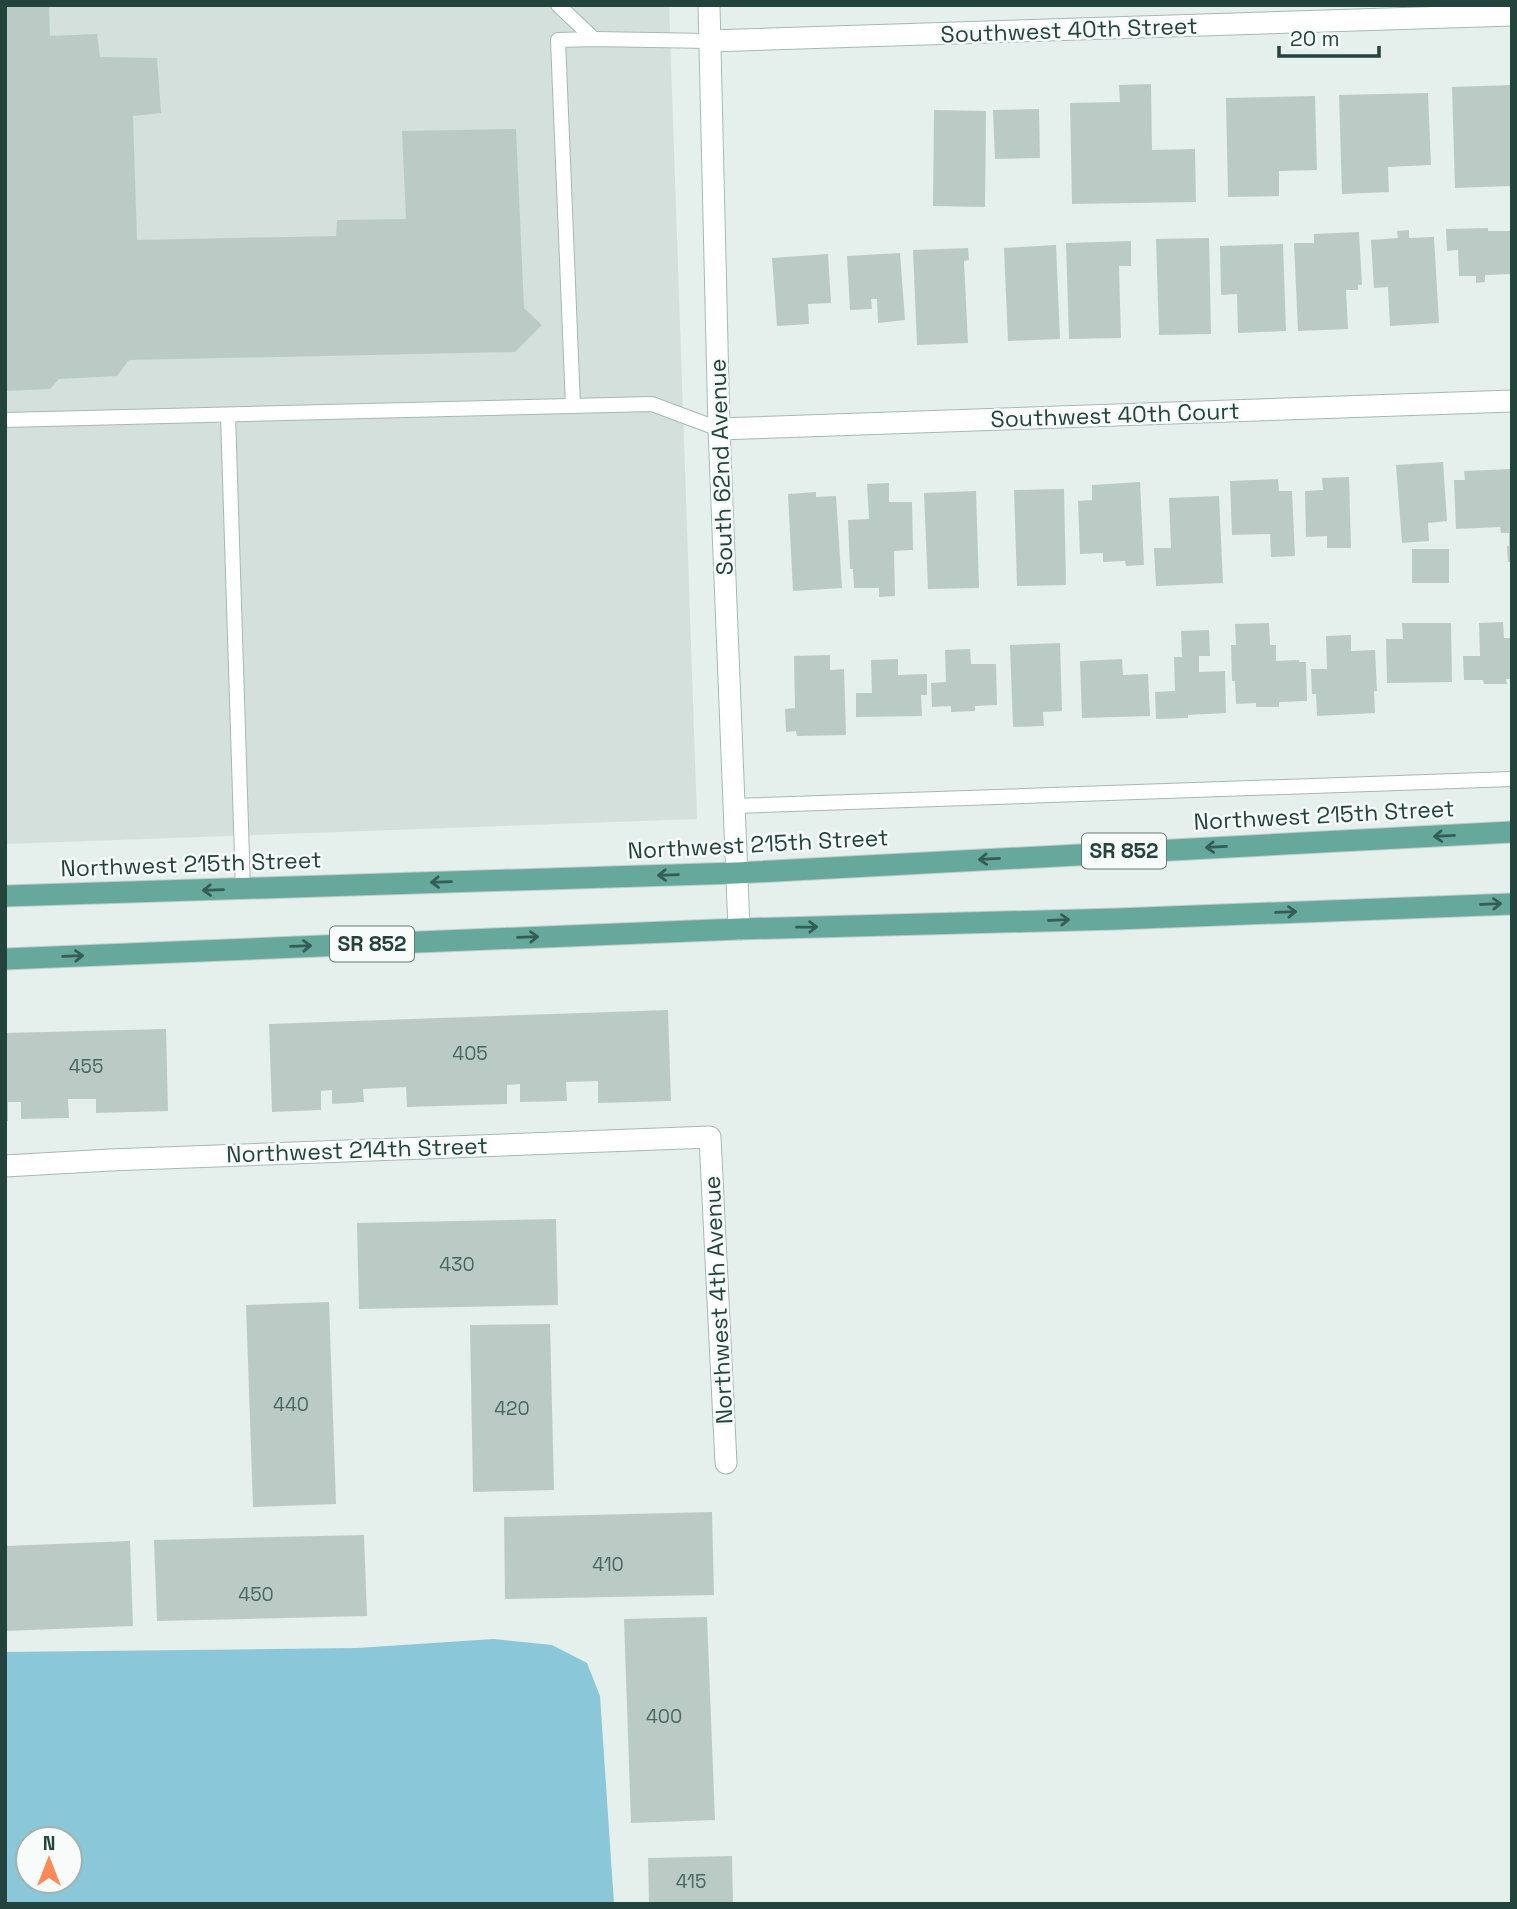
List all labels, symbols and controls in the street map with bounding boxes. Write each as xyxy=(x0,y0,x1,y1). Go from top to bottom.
street label: Southwest 40th Street xyxy=(940,11,1198,49)
scale bar xyxy=(1279,14,1379,58)
text: 20 m xyxy=(1290,25,1340,52)
street label: South 62nd Avenue xyxy=(702,358,740,576)
street label: Southwest 40th Court xyxy=(990,396,1240,434)
street label: Northwest 215th Street xyxy=(1193,793,1455,837)
street label: Northwest 215th Street xyxy=(627,822,889,866)
one-way arrow xyxy=(1432,829,1455,842)
road number: SR 852 xyxy=(1082,834,1166,868)
one-way arrow xyxy=(1205,840,1228,853)
street label: Northwest 215th Street xyxy=(60,844,322,884)
one-way arrow xyxy=(978,852,1001,865)
one-way arrow xyxy=(657,868,680,882)
one-way arrow xyxy=(429,876,452,889)
one-way arrow xyxy=(202,883,225,896)
one-way arrow xyxy=(1479,898,1502,911)
one-way arrow xyxy=(1274,906,1297,919)
one-way arrow xyxy=(1047,914,1070,927)
one-way arrow xyxy=(795,920,818,934)
road number: SR 852 xyxy=(330,926,414,962)
one-way arrow xyxy=(516,931,539,944)
one-way arrow xyxy=(289,940,312,953)
one-way arrow xyxy=(62,949,85,962)
house number: 405 xyxy=(452,1041,488,1066)
house number: 455 xyxy=(69,1054,103,1079)
street label: Northwest 214th Street xyxy=(226,1130,488,1170)
street label: Northwest 4th Avenue xyxy=(697,1175,739,1425)
house number: 430 xyxy=(439,1252,475,1277)
house number: 440 xyxy=(273,1392,309,1417)
house number: 420 xyxy=(494,1396,530,1421)
house number: 410 xyxy=(592,1552,624,1577)
house number: 450 xyxy=(238,1582,274,1607)
house number: 400 xyxy=(646,1704,682,1729)
north arrow xyxy=(14,1825,84,1895)
text: N xyxy=(43,1831,55,1856)
house number: 415 xyxy=(676,1869,706,1894)

